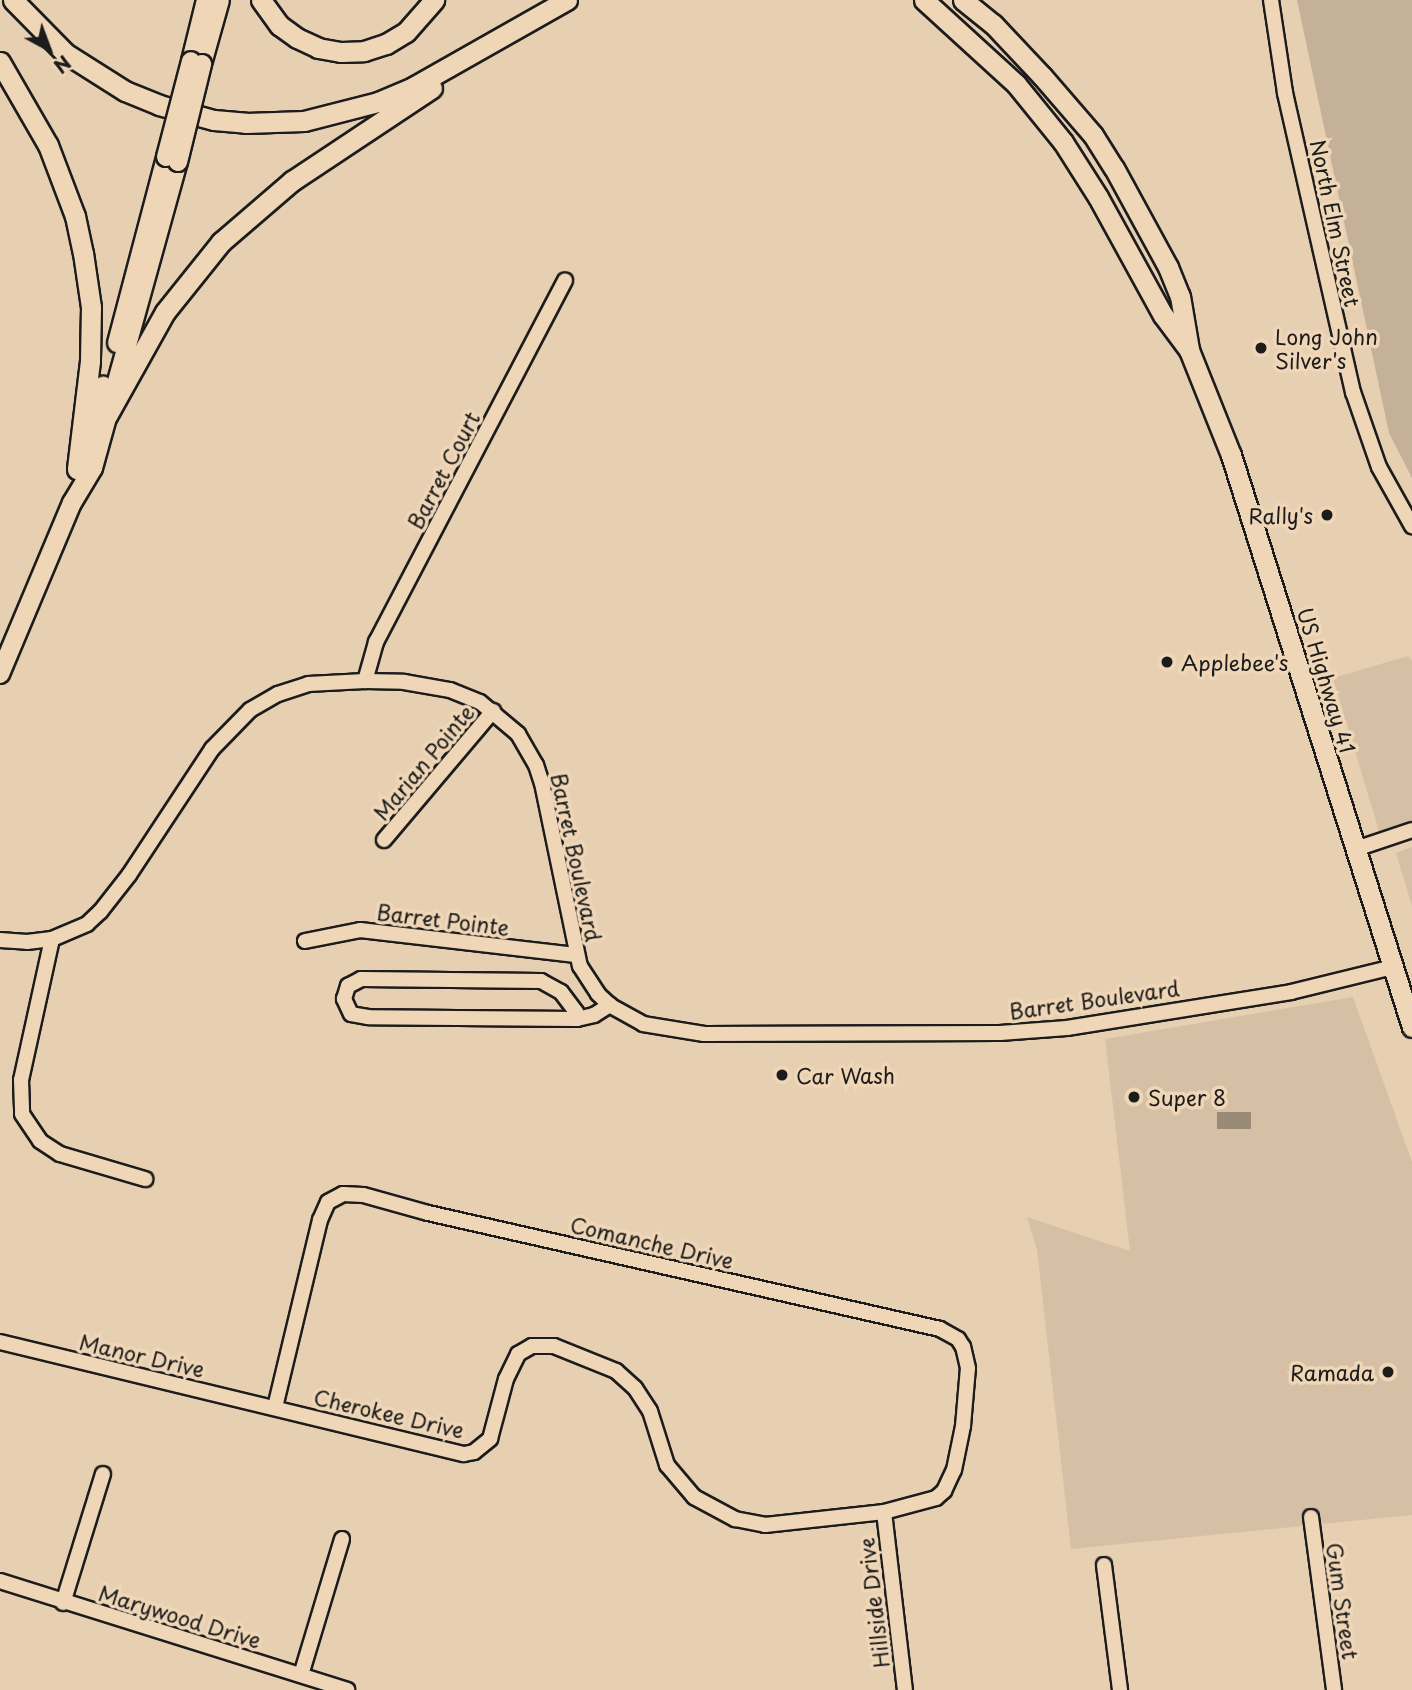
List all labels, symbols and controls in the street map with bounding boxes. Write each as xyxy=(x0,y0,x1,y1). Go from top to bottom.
north arrow xyxy=(14,14,84,84)
text: N xyxy=(48,49,78,80)
street label: North Elm Street xyxy=(1306,136,1366,310)
place label: Long John Silver's xyxy=(1275,323,1378,373)
marker: Long John Silver's xyxy=(1253,340,1269,356)
street label: Barret Court xyxy=(401,407,485,533)
place label: Rally's xyxy=(1249,502,1313,528)
marker: Rally's xyxy=(1319,507,1335,523)
street label: US Highway 41 xyxy=(1293,603,1361,757)
place label: Applebee's xyxy=(1181,649,1288,675)
marker: Applebee's xyxy=(1159,654,1175,670)
street label: Marian Pointe xyxy=(368,700,478,824)
street label: Barret Boulevard xyxy=(547,770,607,944)
street label: Barret Pointe xyxy=(374,898,512,940)
street label: Barret Boulevard xyxy=(1007,975,1181,1023)
place label: Car Wash xyxy=(796,1062,896,1088)
marker: Car Wash xyxy=(774,1067,790,1083)
place label: Super 8 xyxy=(1148,1084,1227,1110)
marker: Super 8 xyxy=(1126,1089,1142,1105)
street label: Comanche Drive xyxy=(568,1211,736,1273)
street label: Manor Drive xyxy=(77,1328,207,1382)
place label: Ramada xyxy=(1290,1359,1374,1385)
marker: Ramada xyxy=(1380,1364,1396,1380)
street label: Cherokee Drive xyxy=(311,1383,467,1443)
street label: Hillside Drive xyxy=(852,1536,894,1670)
street label: Gum Street xyxy=(1322,1541,1364,1661)
street label: Marywood Drive xyxy=(96,1579,264,1653)

